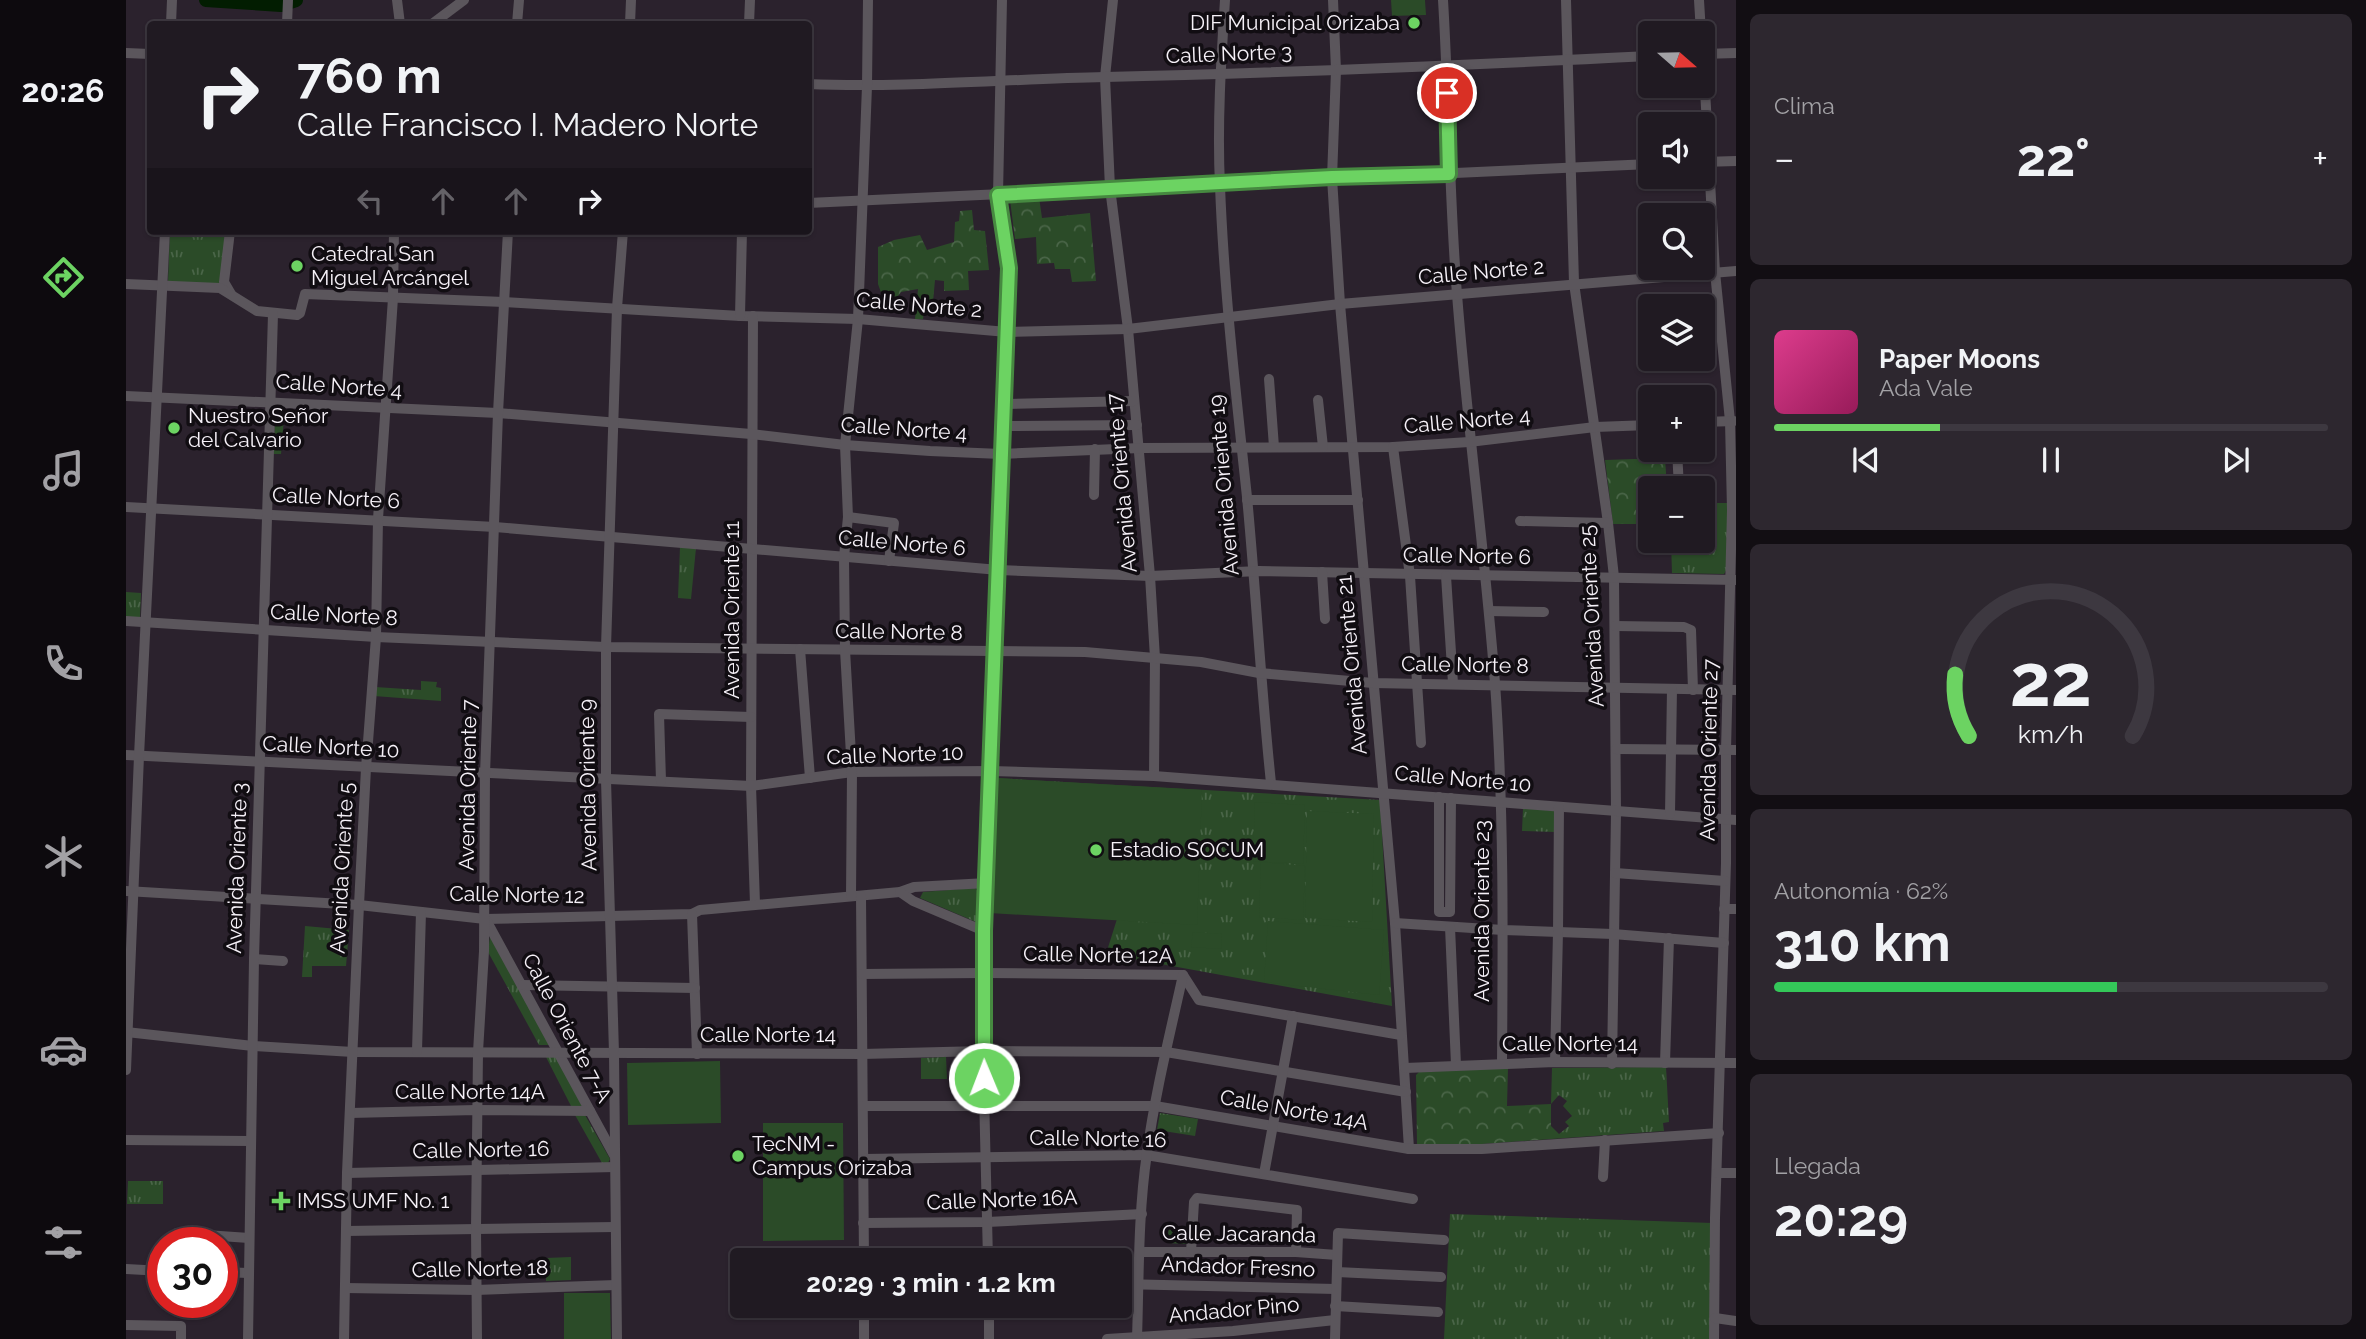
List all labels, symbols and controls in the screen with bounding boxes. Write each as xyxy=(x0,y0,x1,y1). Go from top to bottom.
place label: DIF Municipal Orizaba xyxy=(1190,10,1400,35)
marker: DIF Municipal Orizaba xyxy=(1406,15,1422,31)
north arrow xyxy=(1638,21,1715,98)
map controls xyxy=(1638,21,1715,553)
street label: Calle Norte 3 xyxy=(1165,39,1293,68)
text: 760 m xyxy=(297,47,442,104)
icon: right xyxy=(182,49,273,140)
pin xyxy=(1417,63,1477,123)
text: 20:26 xyxy=(21,72,105,109)
icon: arrive xyxy=(1428,74,1466,112)
text: Clima xyxy=(1774,92,1835,119)
text: Calle Francisco I. Madero Norte xyxy=(297,106,758,143)
button: sound xyxy=(1638,112,1715,189)
text: 22° xyxy=(2017,127,2090,188)
text: − xyxy=(1774,136,1794,181)
text: + xyxy=(2312,136,2328,181)
icon: left xyxy=(351,182,389,220)
icon: ahead xyxy=(424,182,462,220)
icon: ahead xyxy=(497,182,535,220)
icon: right xyxy=(570,182,608,220)
button: search xyxy=(1638,203,1715,280)
place label: Catedral San Miguel Arcángel xyxy=(311,241,469,290)
icon: directions xyxy=(39,253,88,302)
street label: Calle Norte 2 xyxy=(1417,254,1545,289)
marker: Catedral San Miguel Arcángel xyxy=(289,258,305,274)
street label: Calle Norte 2 xyxy=(855,287,983,322)
button: layers xyxy=(1638,294,1715,371)
text: Paper Moons xyxy=(1879,344,2040,374)
street label: Calle Norte 4 xyxy=(275,369,403,402)
text: Ada Vale xyxy=(1879,374,1973,401)
button: + xyxy=(1638,385,1715,462)
street label: Avenida Oriente 17 xyxy=(1101,391,1142,574)
street label: Avenida Oriente 19 xyxy=(1203,394,1244,576)
place label: Nuestro Señor del Calvario xyxy=(188,403,329,452)
street label: Calle Norte 4 xyxy=(1403,403,1531,438)
street label: Calle Norte 4 xyxy=(840,412,968,445)
marker: Nuestro Señor del Calvario xyxy=(166,420,182,436)
icon: previous xyxy=(1847,441,1885,479)
icon: pause xyxy=(2032,441,2070,479)
icon: next xyxy=(2217,441,2255,479)
icon: music xyxy=(39,446,88,495)
button: − xyxy=(1638,476,1715,553)
street label: Calle Norte 6 xyxy=(271,482,401,513)
street label: Avenida Oriente 11 xyxy=(719,521,744,699)
street label: Calle Norte 6 xyxy=(837,524,967,561)
street label: Avenida Oriente 25 xyxy=(1574,524,1609,708)
street label: Calle Norte 6 xyxy=(1403,542,1531,569)
street label: Avenida Oriente 21 xyxy=(1331,574,1372,756)
street label: Calle Norte 8 xyxy=(270,599,399,630)
street label: Calle Norte 8 xyxy=(835,618,963,645)
text: 22 xyxy=(2010,638,2092,723)
icon: phone xyxy=(39,639,88,688)
street label: Calle Norte 8 xyxy=(1401,651,1529,678)
street label: Avenida Oriente 27 xyxy=(1694,658,1723,841)
street label: Avenida Oriente 7 xyxy=(454,698,482,871)
street label: Avenida Oriente 9 xyxy=(573,699,602,871)
text: km/h xyxy=(2018,718,2084,748)
street label: Calle Norte 10 xyxy=(262,730,400,763)
street label: Calle Norte 10 xyxy=(826,740,964,769)
street label: Calle Norte 10 xyxy=(1394,760,1532,797)
street label: Avenida Oriente 3 xyxy=(221,782,252,954)
street label: Avenida Oriente 5 xyxy=(325,782,358,954)
street label: Avenida Oriente 23 xyxy=(1469,820,1494,1002)
icon: climate xyxy=(39,832,88,881)
place label: Estadio SOCUM xyxy=(1110,837,1264,862)
marker: Estadio SOCUM xyxy=(1088,842,1104,858)
text: Autonomía · 62% xyxy=(1774,877,1948,904)
street label: Calle Norte 12 xyxy=(449,881,585,908)
text: 310 km xyxy=(1774,912,1951,973)
street label: Calle Norte 12A xyxy=(1023,941,1173,968)
street label: Calle Oriente 7-A xyxy=(518,949,617,1107)
street label: Calle Norte 14 xyxy=(700,1022,836,1047)
icon: car xyxy=(39,1025,88,1074)
street label: Calle Norte 14 xyxy=(1502,1031,1638,1056)
position arrow xyxy=(947,1041,1021,1115)
street label: Calle Norte 14A xyxy=(395,1079,545,1104)
street label: Calle Norte 14A xyxy=(1218,1084,1370,1135)
street label: Calle Norte 16 xyxy=(1029,1125,1167,1152)
place label: TecNM - Campus Orizaba xyxy=(752,1131,912,1180)
street label: Calle Norte 16 xyxy=(412,1136,550,1163)
marker: TecNM - Campus Orizaba xyxy=(730,1148,746,1164)
text: Llegada xyxy=(1774,1152,1861,1179)
street label: Calle Norte 16A xyxy=(926,1184,1078,1215)
text: 20:29 xyxy=(1774,1187,1908,1248)
place label: IMSS UMF No. 1 xyxy=(297,1188,449,1213)
marker: IMSS UMF No. 1 xyxy=(271,1191,291,1211)
icon: filters xyxy=(39,1218,88,1267)
street label: Calle Jacaranda xyxy=(1162,1220,1316,1247)
speed limit sign: 30 xyxy=(147,1227,238,1318)
street label: Andador Fresno xyxy=(1160,1251,1316,1282)
street label: Calle Norte 18 xyxy=(411,1255,549,1282)
text: 20:29 · 3 min · 1.2 km xyxy=(806,1268,1056,1298)
street label: Andador Pino xyxy=(1168,1291,1300,1328)

